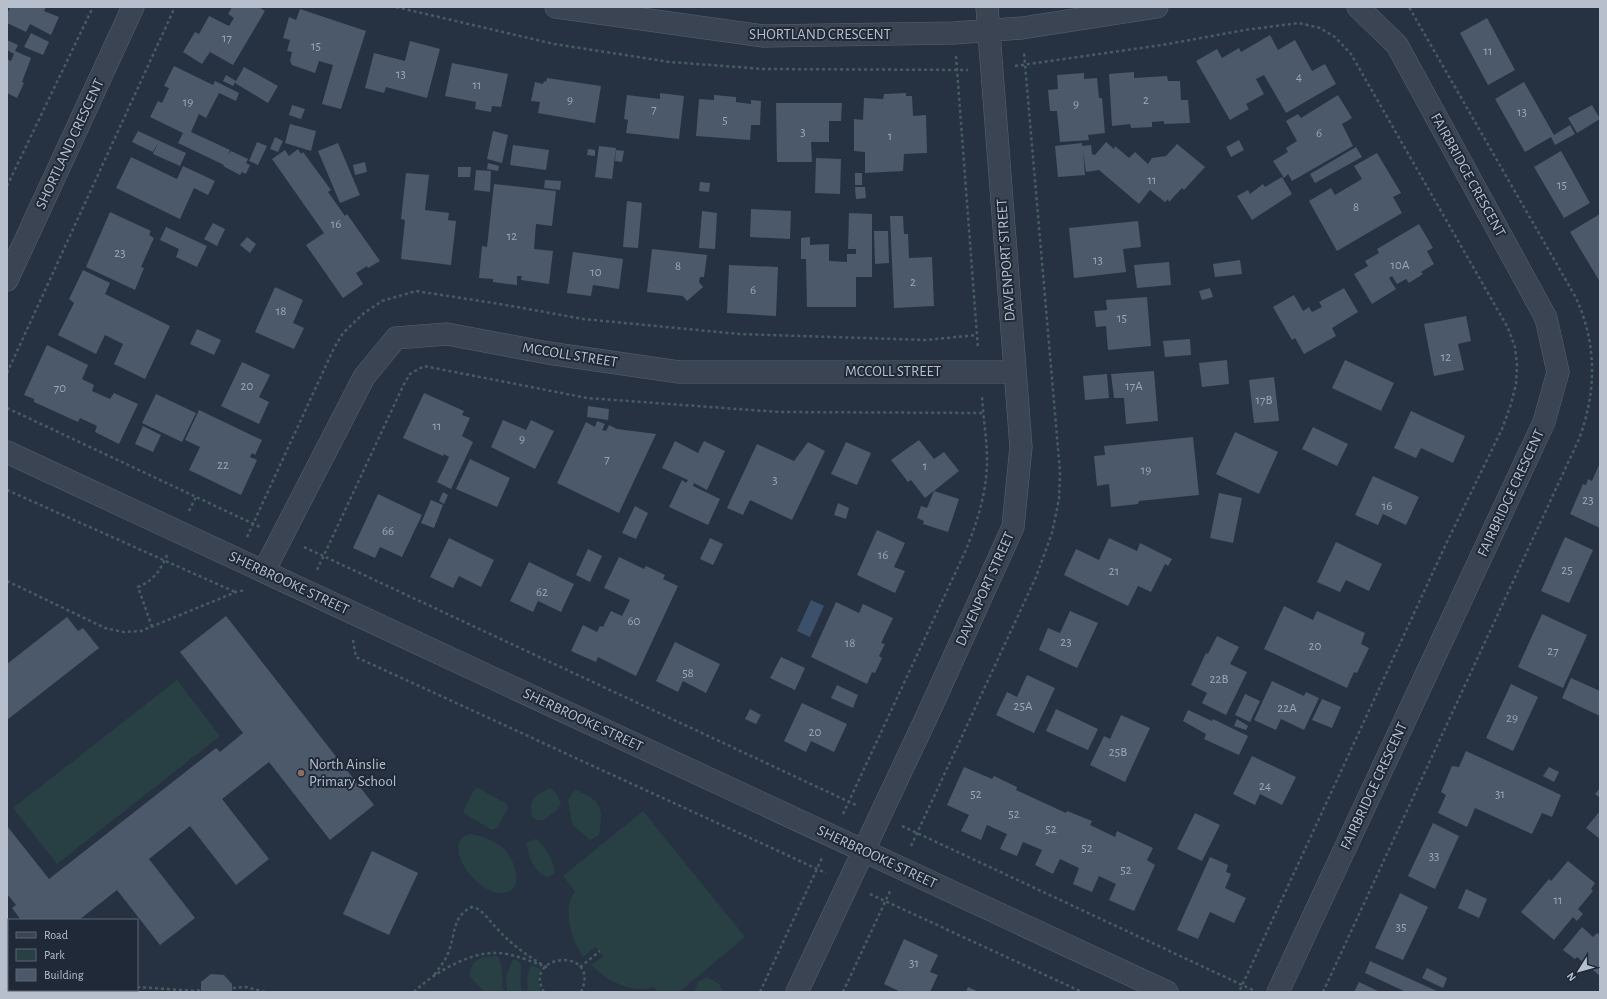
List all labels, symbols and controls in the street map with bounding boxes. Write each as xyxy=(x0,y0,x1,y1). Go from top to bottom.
street label: SHORTLAND CRESCENT xyxy=(749,27,892,42)
house number: 17 xyxy=(222,32,233,45)
house number: 15 xyxy=(311,40,321,53)
house number: 11 xyxy=(1484,45,1492,58)
house number: 13 xyxy=(396,68,406,81)
house number: 4 xyxy=(1296,71,1302,84)
street label: SHORTLAND CRESCENT xyxy=(33,76,107,211)
house number: 11 xyxy=(473,79,481,92)
house number: 9 xyxy=(567,94,573,107)
house number: 2 xyxy=(1143,94,1149,107)
house number: 19 xyxy=(183,96,193,109)
house number: 9 xyxy=(1073,98,1079,111)
house number: 7 xyxy=(651,103,657,116)
house number: 13 xyxy=(1517,106,1527,119)
street label: FAIRBRIDGE CRESCENT xyxy=(1428,111,1509,240)
house number: 5 xyxy=(722,114,728,127)
house number: 3 xyxy=(800,126,806,139)
house number: 6 xyxy=(1316,127,1322,140)
house number: 1 xyxy=(888,130,892,143)
house number: 11 xyxy=(1148,174,1156,187)
house number: 15 xyxy=(1557,179,1567,192)
street label: DAVENPORT STREET xyxy=(994,197,1018,322)
house number: 8 xyxy=(1353,201,1359,214)
house number: 16 xyxy=(331,218,341,231)
house number: 12 xyxy=(507,230,517,243)
house number: 23 xyxy=(114,247,126,260)
house number: 13 xyxy=(1093,254,1103,267)
house number: 10A xyxy=(1391,259,1410,272)
house number: 8 xyxy=(675,260,681,273)
house number: 10 xyxy=(590,266,602,279)
house number: 2 xyxy=(910,276,916,289)
house number: 6 xyxy=(750,284,756,297)
house number: 18 xyxy=(276,305,286,318)
house number: 15 xyxy=(1117,312,1127,325)
street label: MCCOLL STREET xyxy=(521,340,619,370)
house number: 12 xyxy=(1441,351,1451,364)
street label: MCCOLL STREET xyxy=(845,364,942,379)
house number: 20 xyxy=(241,380,254,393)
house number: 17A xyxy=(1125,380,1143,393)
house number: 70 xyxy=(54,382,66,395)
house number: 17B xyxy=(1256,394,1272,407)
house number: 11 xyxy=(433,420,441,433)
street label: FAIRBRIDGE CRESCENT xyxy=(1475,426,1547,559)
house number: 9 xyxy=(519,433,525,446)
house number: 7 xyxy=(604,453,610,466)
house number: 22 xyxy=(217,459,229,472)
house number: 1 xyxy=(923,460,927,473)
house number: 19 xyxy=(1141,464,1151,477)
house number: 3 xyxy=(772,474,778,487)
house number: 23 xyxy=(1582,494,1594,507)
house number: 16 xyxy=(1382,500,1392,513)
house number: 66 xyxy=(382,525,394,538)
street label: DAVENPORT STREET xyxy=(953,529,1017,648)
street label: SHERBROOKE STREET xyxy=(227,549,352,618)
house number: 16 xyxy=(878,549,888,562)
house number: 25 xyxy=(1561,564,1573,577)
house number: 21 xyxy=(1109,565,1119,578)
house number: 62 xyxy=(536,586,548,599)
house number: 60 xyxy=(628,615,641,628)
house number: 23 xyxy=(1060,636,1072,649)
house number: 18 xyxy=(845,637,855,650)
house number: 20 xyxy=(1309,640,1322,653)
house number: 27 xyxy=(1547,645,1559,658)
house number: 58 xyxy=(682,667,694,680)
house number: 22B xyxy=(1210,673,1228,686)
street label: SHERBROOKE STREET xyxy=(521,686,646,755)
house number: 25A xyxy=(1014,700,1033,713)
house number: 22A xyxy=(1277,702,1297,715)
house number: 29 xyxy=(1506,712,1518,725)
street label: FAIRBRIDGE CRESCENT xyxy=(1338,719,1410,852)
house number: 20 xyxy=(809,726,822,739)
house number: 25B xyxy=(1109,746,1127,759)
place label: North Ainslie Primary School xyxy=(309,757,397,789)
marker: North Ainslie Primary School xyxy=(296,768,306,778)
house number: 24 xyxy=(1259,780,1271,793)
house number: 52 xyxy=(970,788,982,801)
house number: 31 xyxy=(1495,788,1505,801)
house number: 52 xyxy=(1008,808,1020,821)
street label: SHERBROOKE STREET xyxy=(815,823,940,892)
house number: 52 xyxy=(1045,823,1057,836)
house number: 52 xyxy=(1081,842,1093,855)
house number: 33 xyxy=(1429,850,1439,863)
house number: 52 xyxy=(1120,864,1132,877)
house number: 11 xyxy=(1554,894,1562,907)
legend xyxy=(8,919,138,991)
house number: 35 xyxy=(1396,921,1406,934)
text: Road xyxy=(44,929,68,941)
text: Park xyxy=(44,949,65,961)
north arrow xyxy=(1559,951,1599,991)
house number: 31 xyxy=(909,957,919,970)
text: Building xyxy=(44,969,84,981)
text: N xyxy=(1565,970,1578,983)

